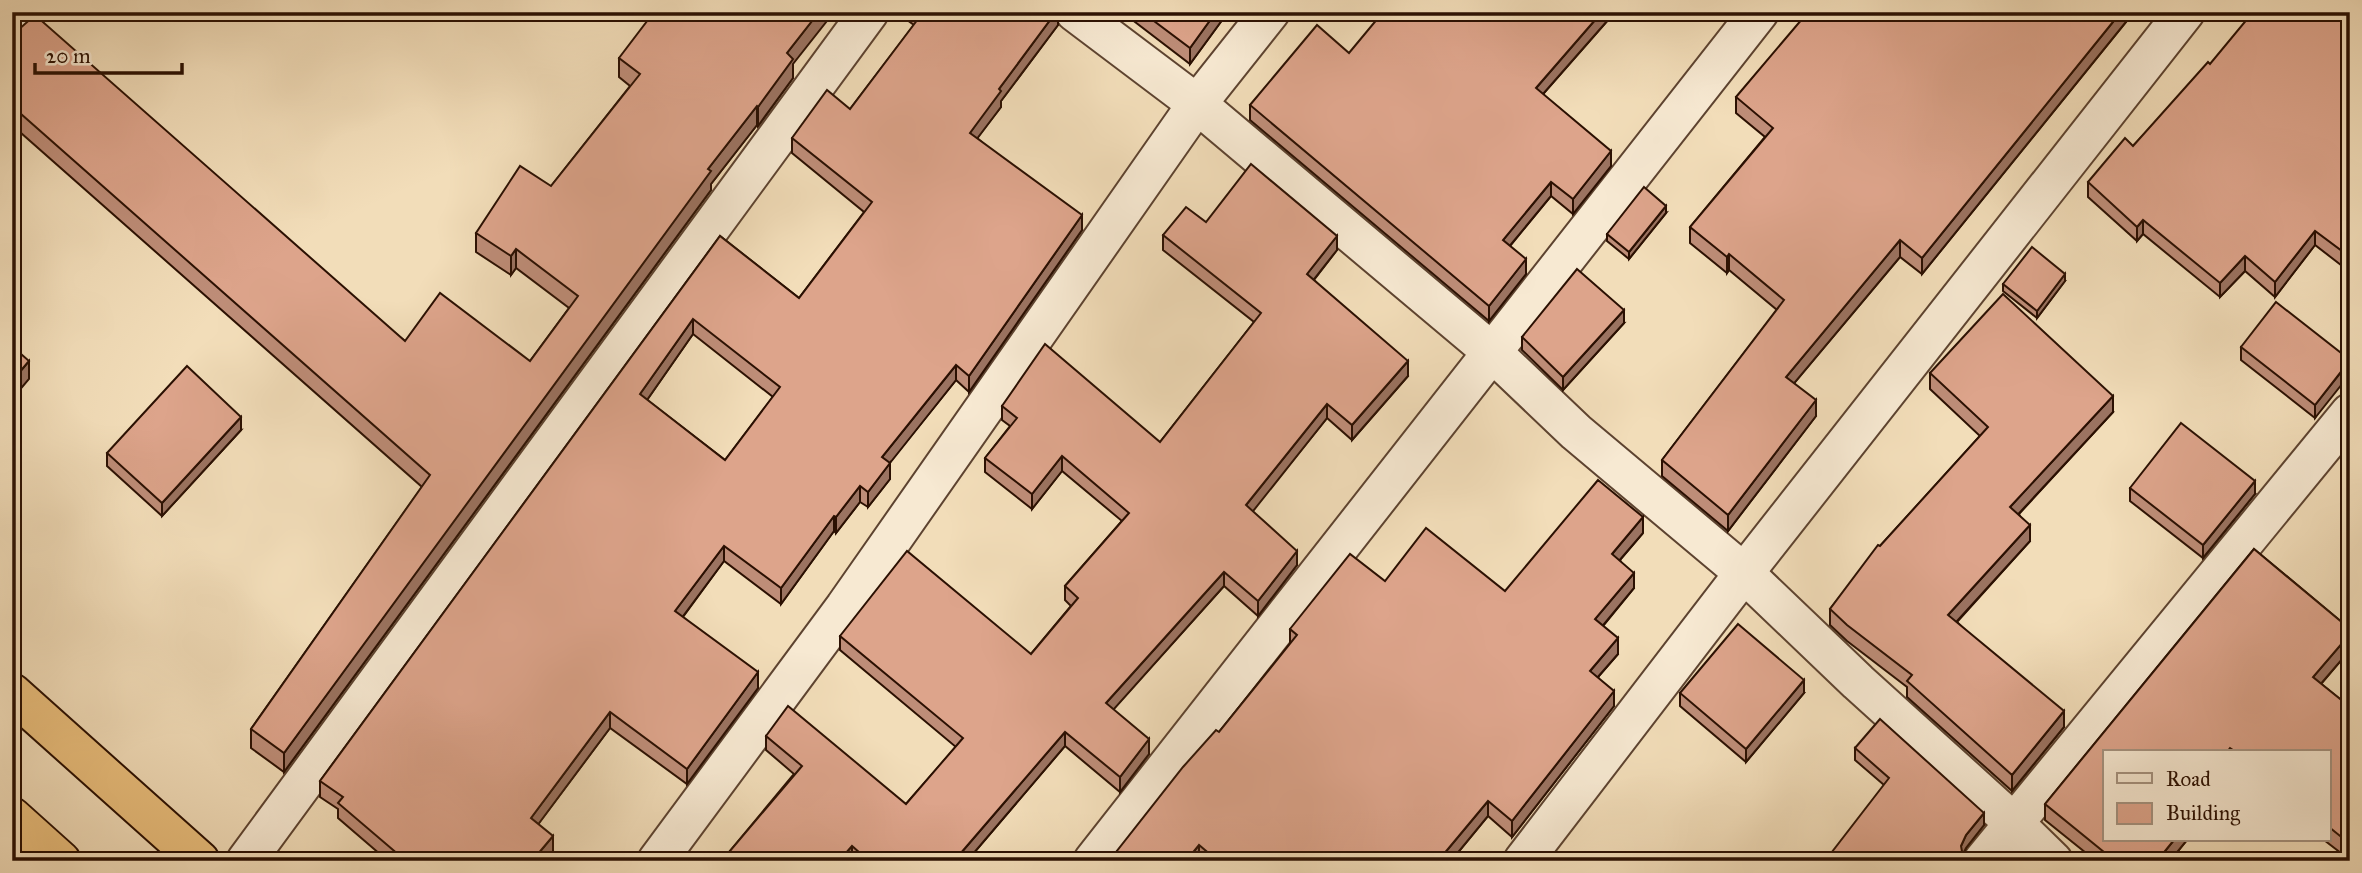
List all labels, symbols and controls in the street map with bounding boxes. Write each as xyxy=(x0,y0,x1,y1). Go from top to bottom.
scale bar xyxy=(35,32,182,76)
text: 20 m xyxy=(46,43,91,69)
legend xyxy=(2103,750,2330,842)
text: Road xyxy=(2166,766,2211,792)
text: Building xyxy=(2166,800,2240,826)

